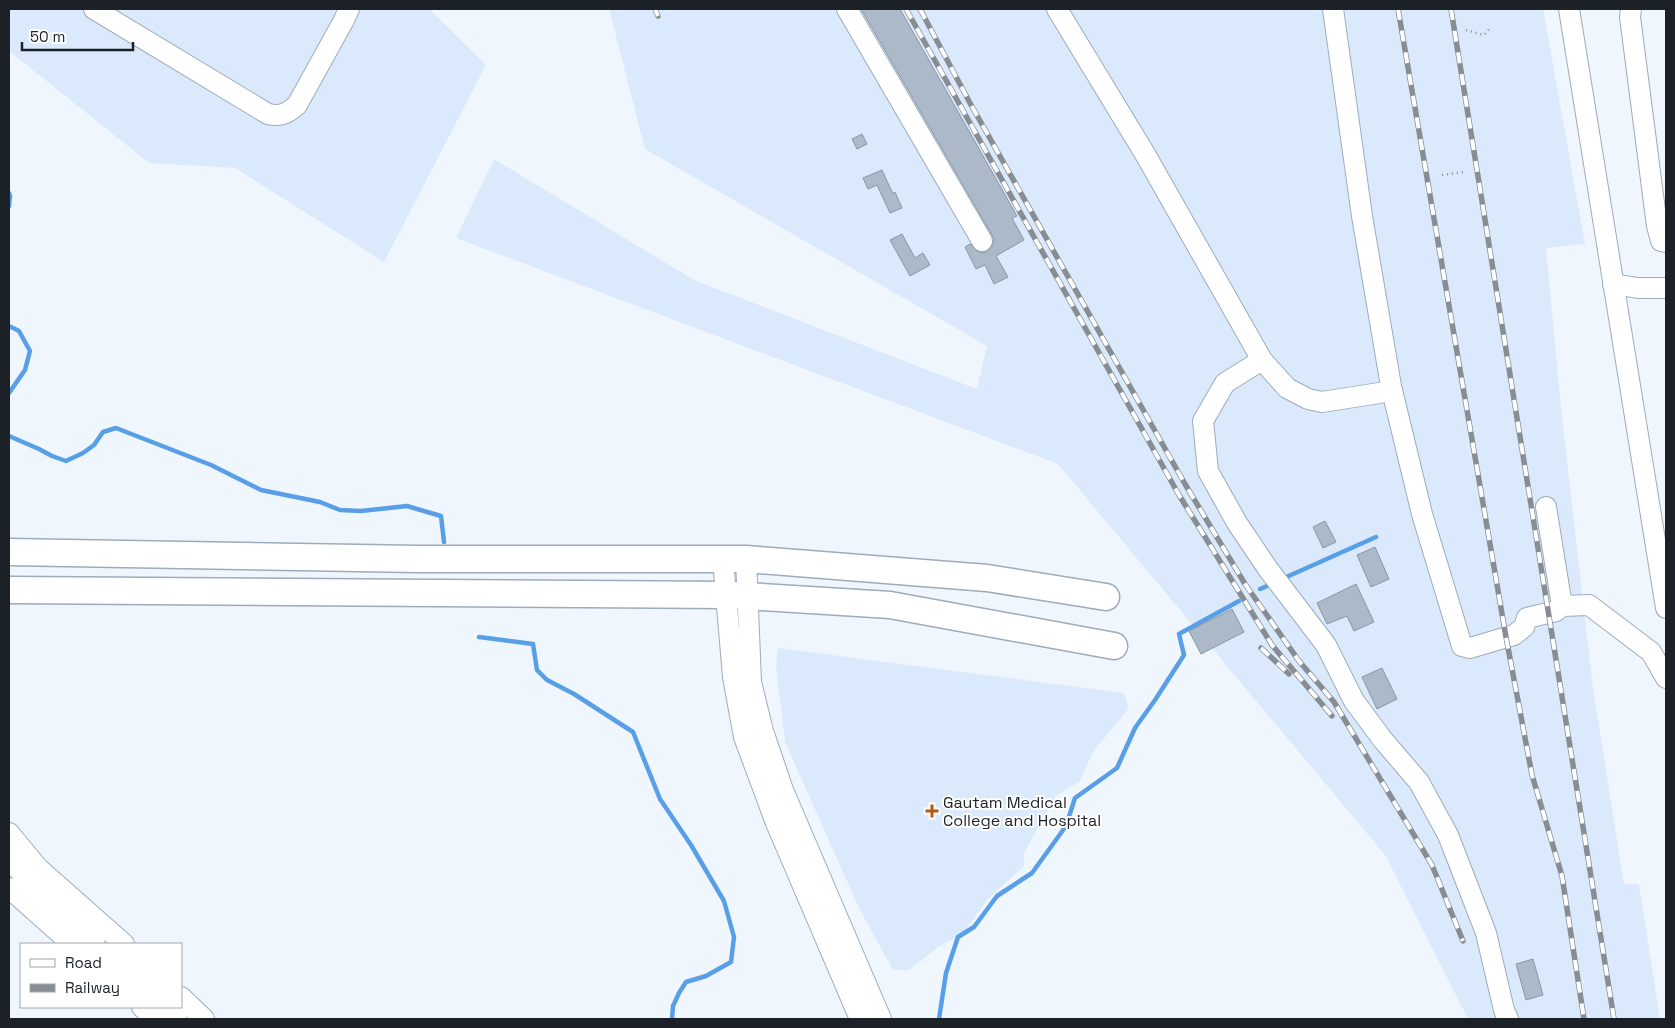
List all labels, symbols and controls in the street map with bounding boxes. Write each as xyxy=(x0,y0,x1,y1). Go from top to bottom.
scale bar xyxy=(22,20,134,52)
text: 50 m xyxy=(30,27,65,46)
place label: Gautam Medical College and Hospital xyxy=(943,792,1101,831)
marker: Gautam Medical College and Hospital xyxy=(925,804,939,818)
legend xyxy=(20,943,182,1008)
text: Road xyxy=(65,953,102,972)
text: Railway xyxy=(65,978,120,997)

